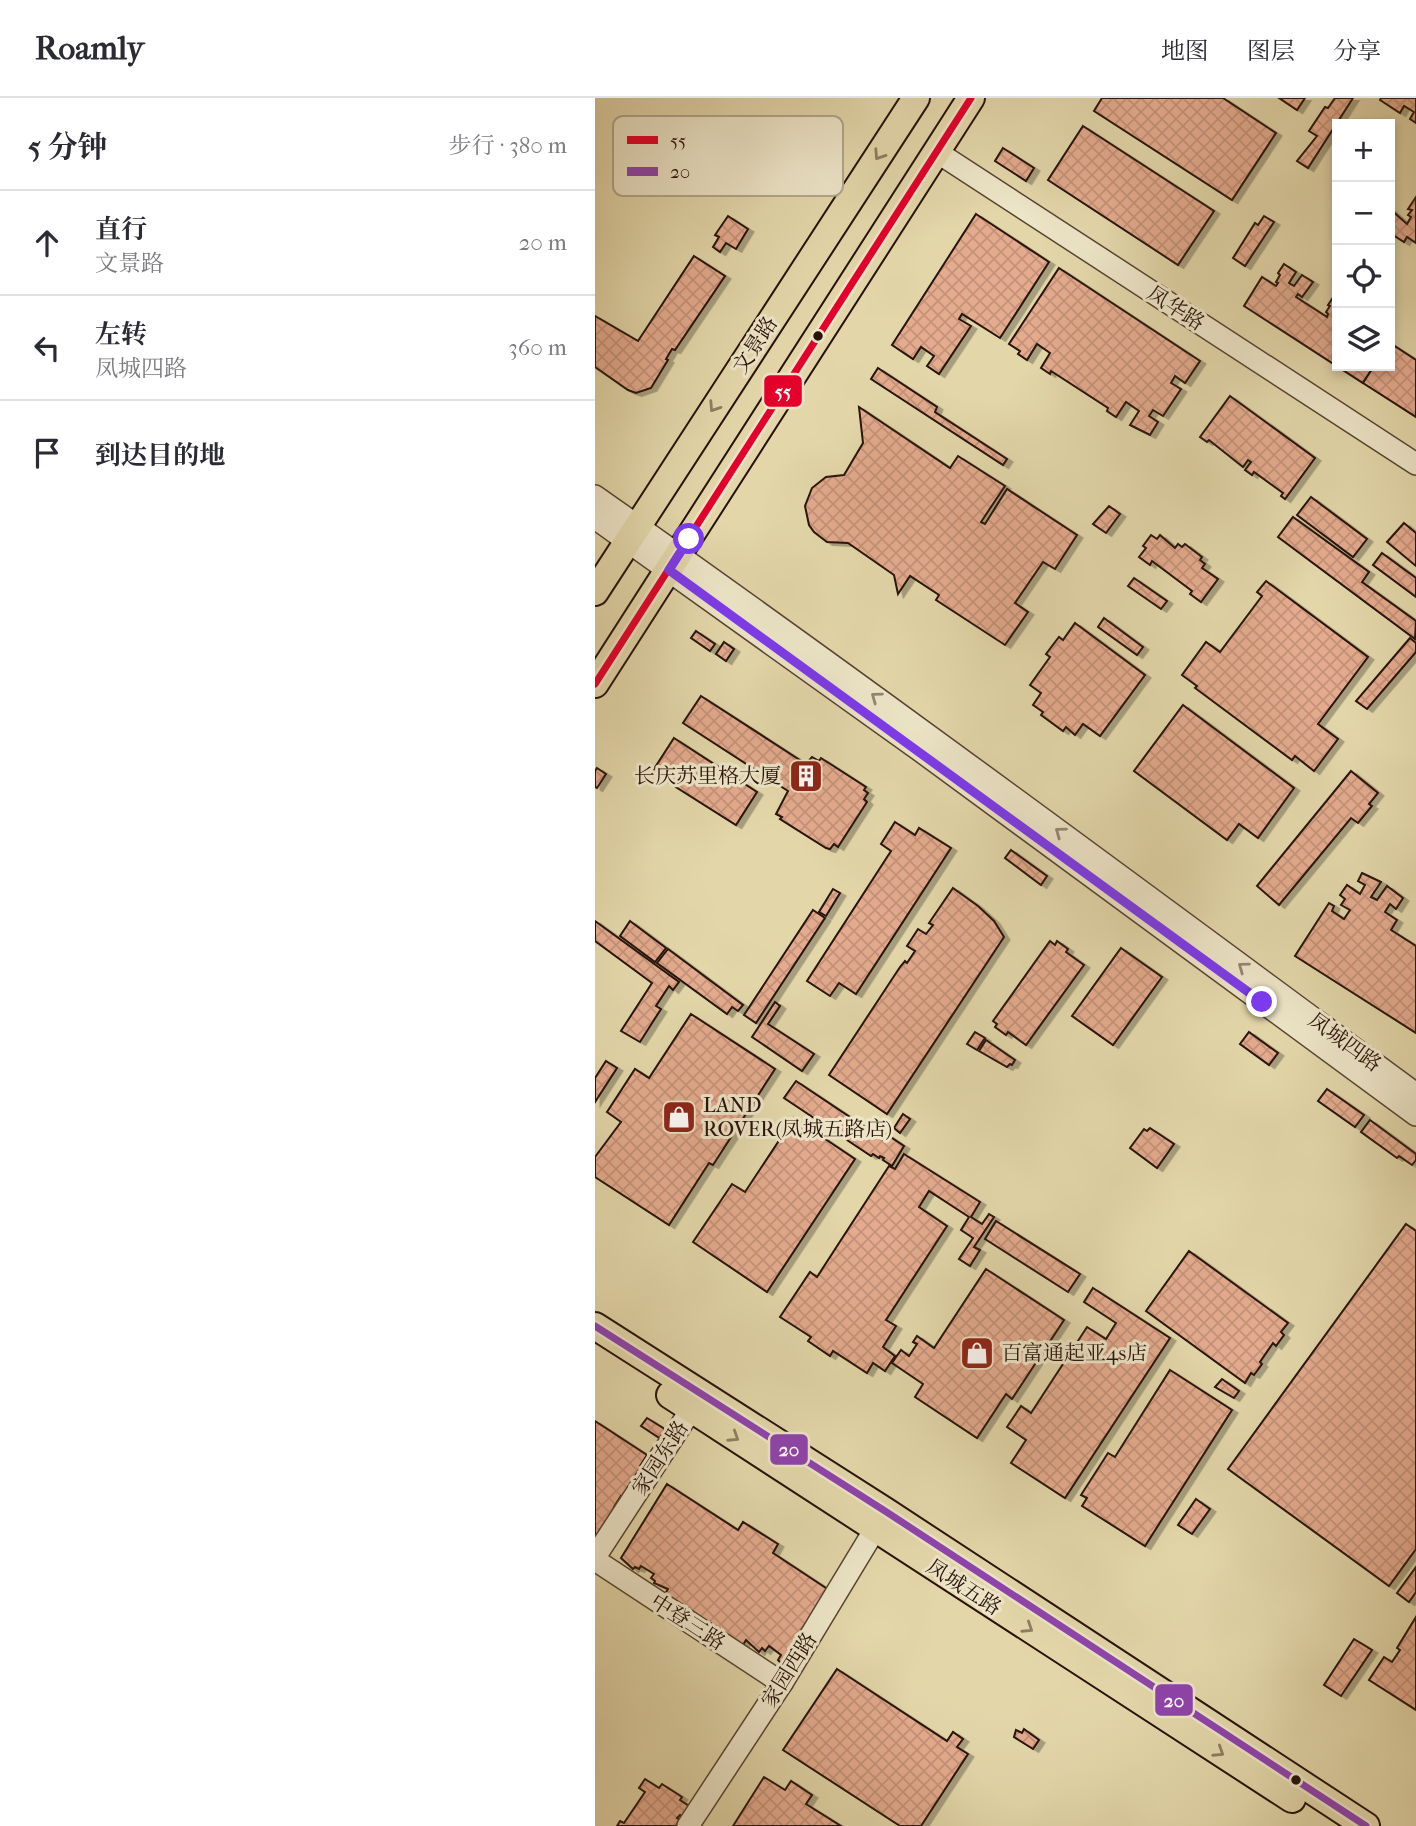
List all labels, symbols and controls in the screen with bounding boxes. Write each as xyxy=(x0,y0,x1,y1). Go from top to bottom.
text: Roamly xyxy=(35,29,144,68)
text: 地图 xyxy=(1161,37,1209,65)
text: 图层 xyxy=(1247,37,1295,65)
text: 分享 xyxy=(1333,37,1381,65)
legend xyxy=(613,116,843,196)
map controls xyxy=(1332,119,1395,371)
button: + xyxy=(1332,119,1395,182)
text: 5 分钟 xyxy=(28,130,107,165)
text: 55 xyxy=(670,130,686,152)
text: 步行 · 380 m xyxy=(449,132,567,159)
one-way arrow xyxy=(874,147,887,160)
text: 20 xyxy=(670,161,690,183)
button: − xyxy=(1332,182,1395,245)
text: 直行 xyxy=(95,214,147,245)
icon: ahead xyxy=(28,224,66,262)
text: 20 m xyxy=(518,229,567,256)
button: locate xyxy=(1332,245,1395,308)
text: 文景路 xyxy=(95,250,164,277)
street label: 凤华路 xyxy=(1143,281,1209,335)
button: layers xyxy=(1332,308,1395,371)
street label: 文景路 xyxy=(728,312,782,378)
text: 左转 xyxy=(95,319,147,350)
icon: left xyxy=(28,329,66,367)
unlabelled marker xyxy=(811,329,825,343)
text: 360 m xyxy=(508,334,567,361)
text: 凤城四路 xyxy=(95,355,187,382)
line badge: 55 xyxy=(763,374,803,408)
text: 55 xyxy=(775,381,791,403)
one-way arrow xyxy=(710,400,723,413)
icon: arrive xyxy=(28,434,66,472)
text: 到达目的地 xyxy=(95,440,225,471)
route start xyxy=(673,523,704,554)
one-way arrow xyxy=(871,693,884,705)
building icon: 长庆苏里格大厦 xyxy=(787,757,825,795)
place label: 长庆苏里格大厦 xyxy=(634,764,781,788)
one-way arrow xyxy=(1055,827,1067,840)
one-way arrow xyxy=(1238,962,1251,975)
route end xyxy=(1246,986,1277,1017)
street label: 凤城四路 xyxy=(1304,1008,1386,1076)
place label: LAND ROVER(凤城五路店) xyxy=(703,1093,892,1141)
shop icon: LAND ROVER(凤城五路店) xyxy=(660,1098,698,1136)
shop icon: 百富通起亚4s店 xyxy=(958,1334,996,1372)
place label: 百富通起亚4s店 xyxy=(1001,1341,1147,1365)
street label: 家园东路 xyxy=(627,1416,693,1500)
one-way arrow xyxy=(726,1429,739,1442)
line badge: 20 xyxy=(769,1433,809,1466)
text: 20 xyxy=(779,1439,799,1461)
street label: 凤城五路 xyxy=(922,1554,1006,1620)
street label: 中登三路 xyxy=(646,1589,730,1655)
one-way arrow xyxy=(1020,1620,1033,1633)
street label: 家园西路 xyxy=(757,1628,821,1712)
line badge: 20 xyxy=(1154,1683,1194,1717)
text: 20 xyxy=(1164,1690,1184,1712)
one-way arrow xyxy=(1211,1744,1224,1757)
unlabelled marker xyxy=(1289,1773,1303,1787)

